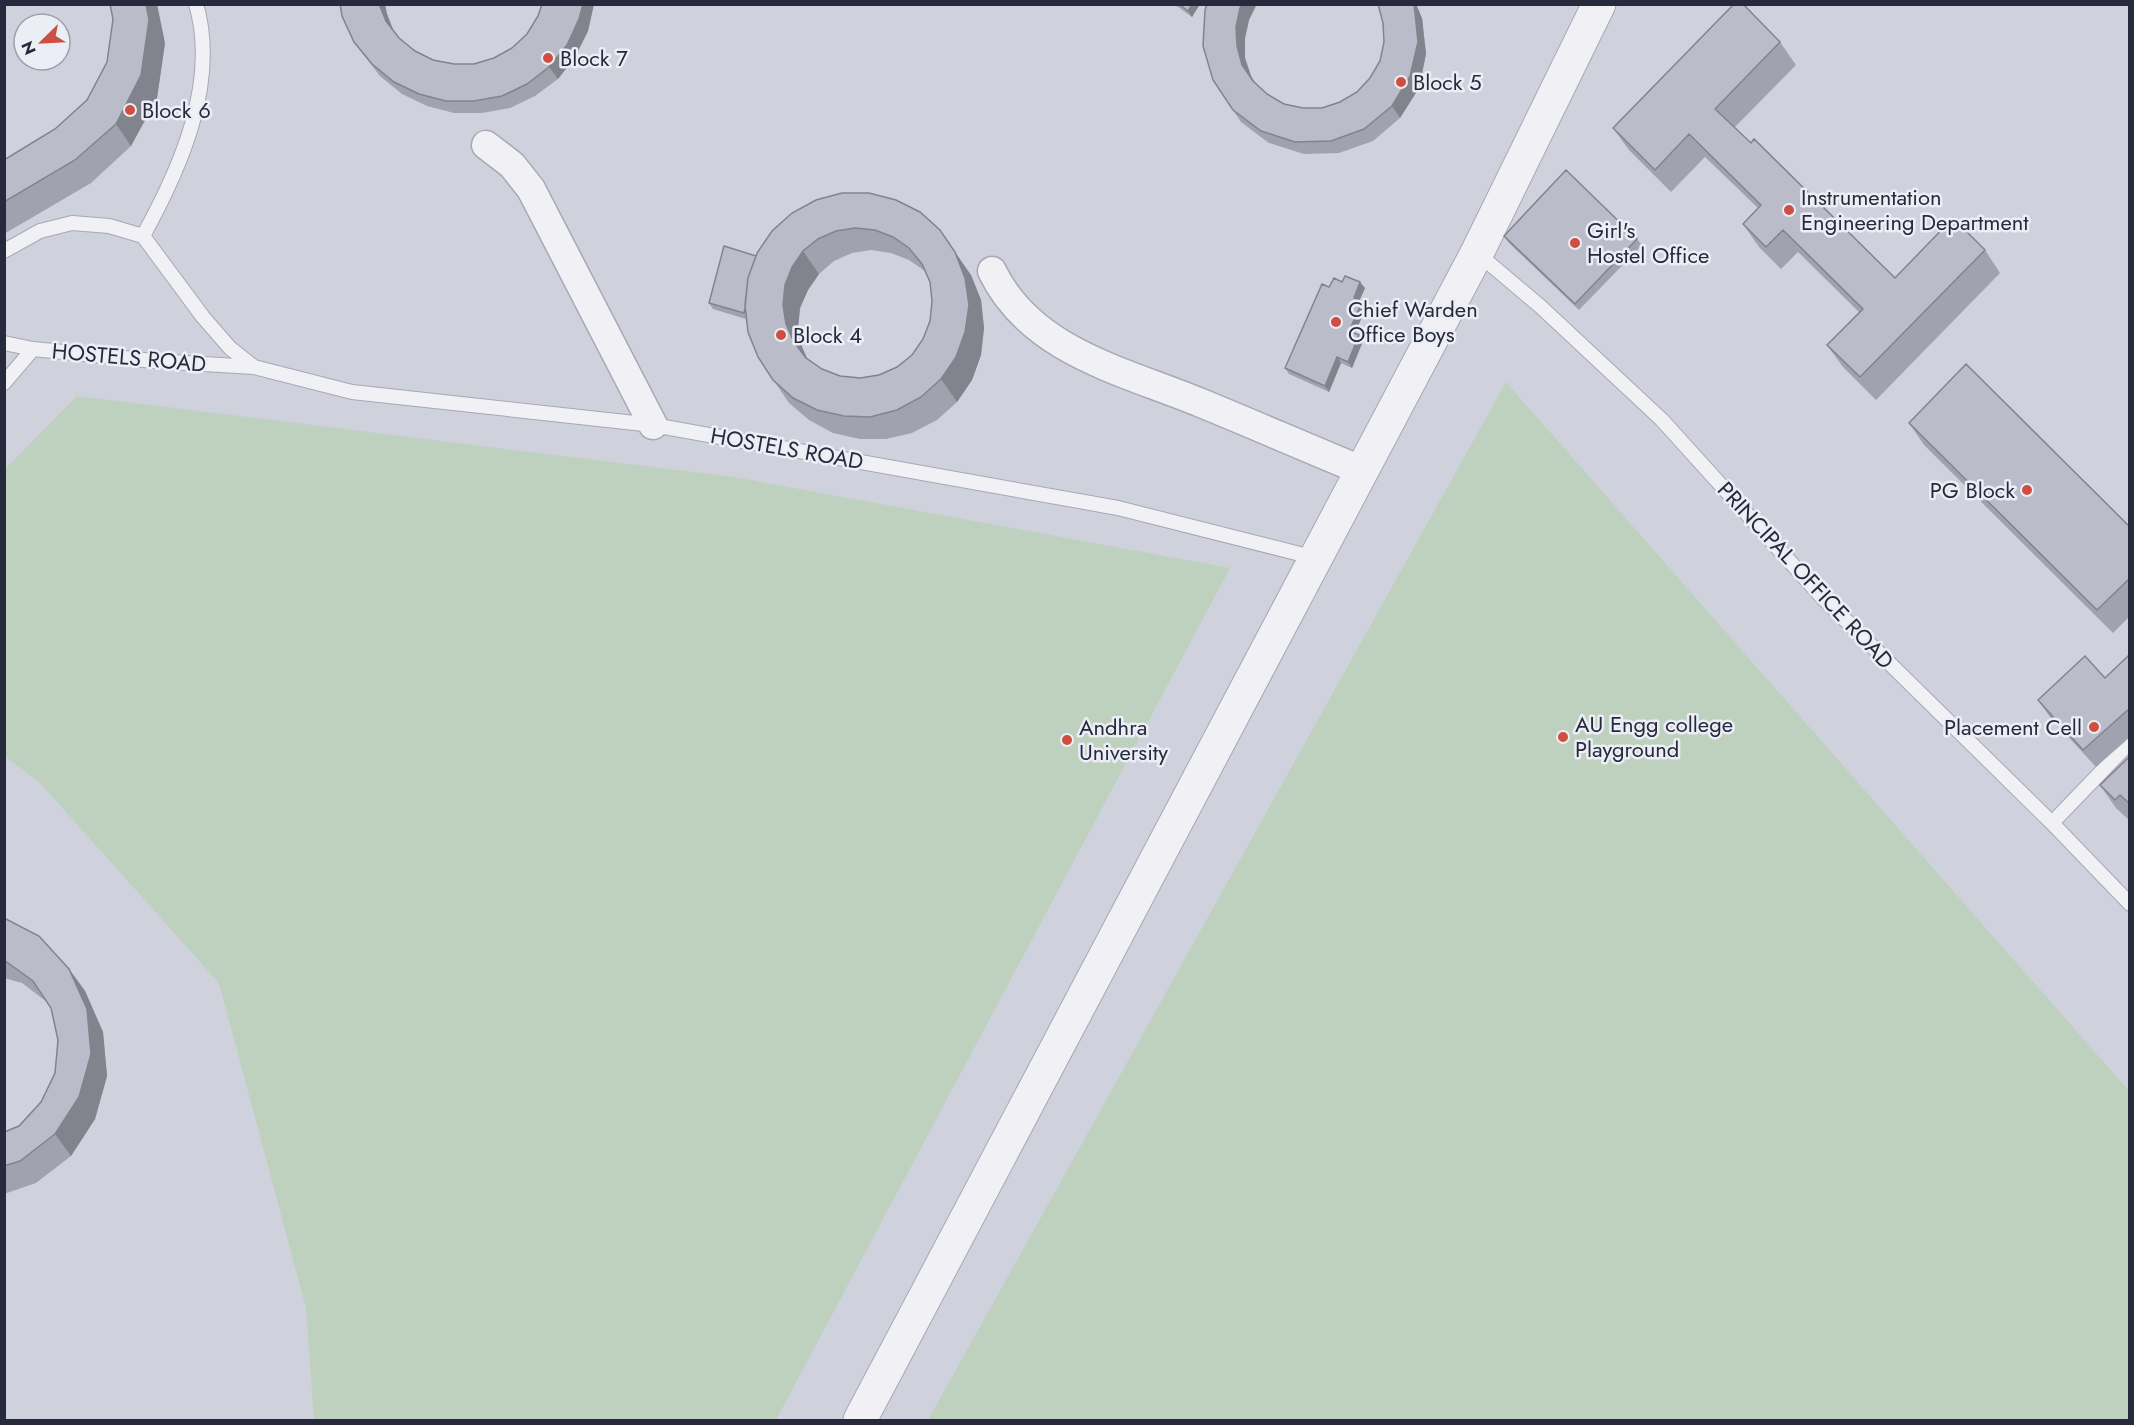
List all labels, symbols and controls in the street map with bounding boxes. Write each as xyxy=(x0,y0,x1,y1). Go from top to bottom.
north arrow xyxy=(12,12,72,72)
text: N xyxy=(16,37,42,58)
place label: Block 7 xyxy=(560,42,628,74)
marker: Block 7 xyxy=(541,51,555,65)
place label: Block 5 xyxy=(1413,66,1482,98)
marker: Block 5 xyxy=(1394,75,1408,89)
place label: Block 6 xyxy=(142,94,211,126)
marker: Block 6 xyxy=(123,103,137,117)
place label: Instrumentation Engineering Department xyxy=(1801,181,2029,238)
marker: Instrumentation Engineering Department xyxy=(1782,203,1796,217)
place label: Girl's Hostel Office xyxy=(1587,214,1709,271)
marker: Girl's Hostel Office xyxy=(1568,236,1582,250)
place label: Chief Warden Office Boys xyxy=(1348,293,1478,350)
marker: Chief Warden Office Boys xyxy=(1329,315,1343,329)
place label: Block 4 xyxy=(793,319,862,351)
marker: Block 4 xyxy=(774,328,788,342)
street label: HOSTELS ROAD xyxy=(51,334,207,380)
street label: HOSTELS ROAD xyxy=(708,419,866,477)
street label: PRINCIPAL OFFICE ROAD xyxy=(1710,474,1902,676)
place label: PG Block xyxy=(1930,474,2015,506)
marker: PG Block xyxy=(2020,483,2034,497)
place label: AU Engg college Playground xyxy=(1575,708,1733,765)
place label: Andhra University xyxy=(1079,711,1168,768)
place label: Placement Cell xyxy=(1944,711,2082,743)
marker: Placement Cell xyxy=(2087,720,2101,734)
marker: AU Engg college Playground xyxy=(1556,730,1570,744)
marker: Andhra University xyxy=(1060,733,1074,747)

